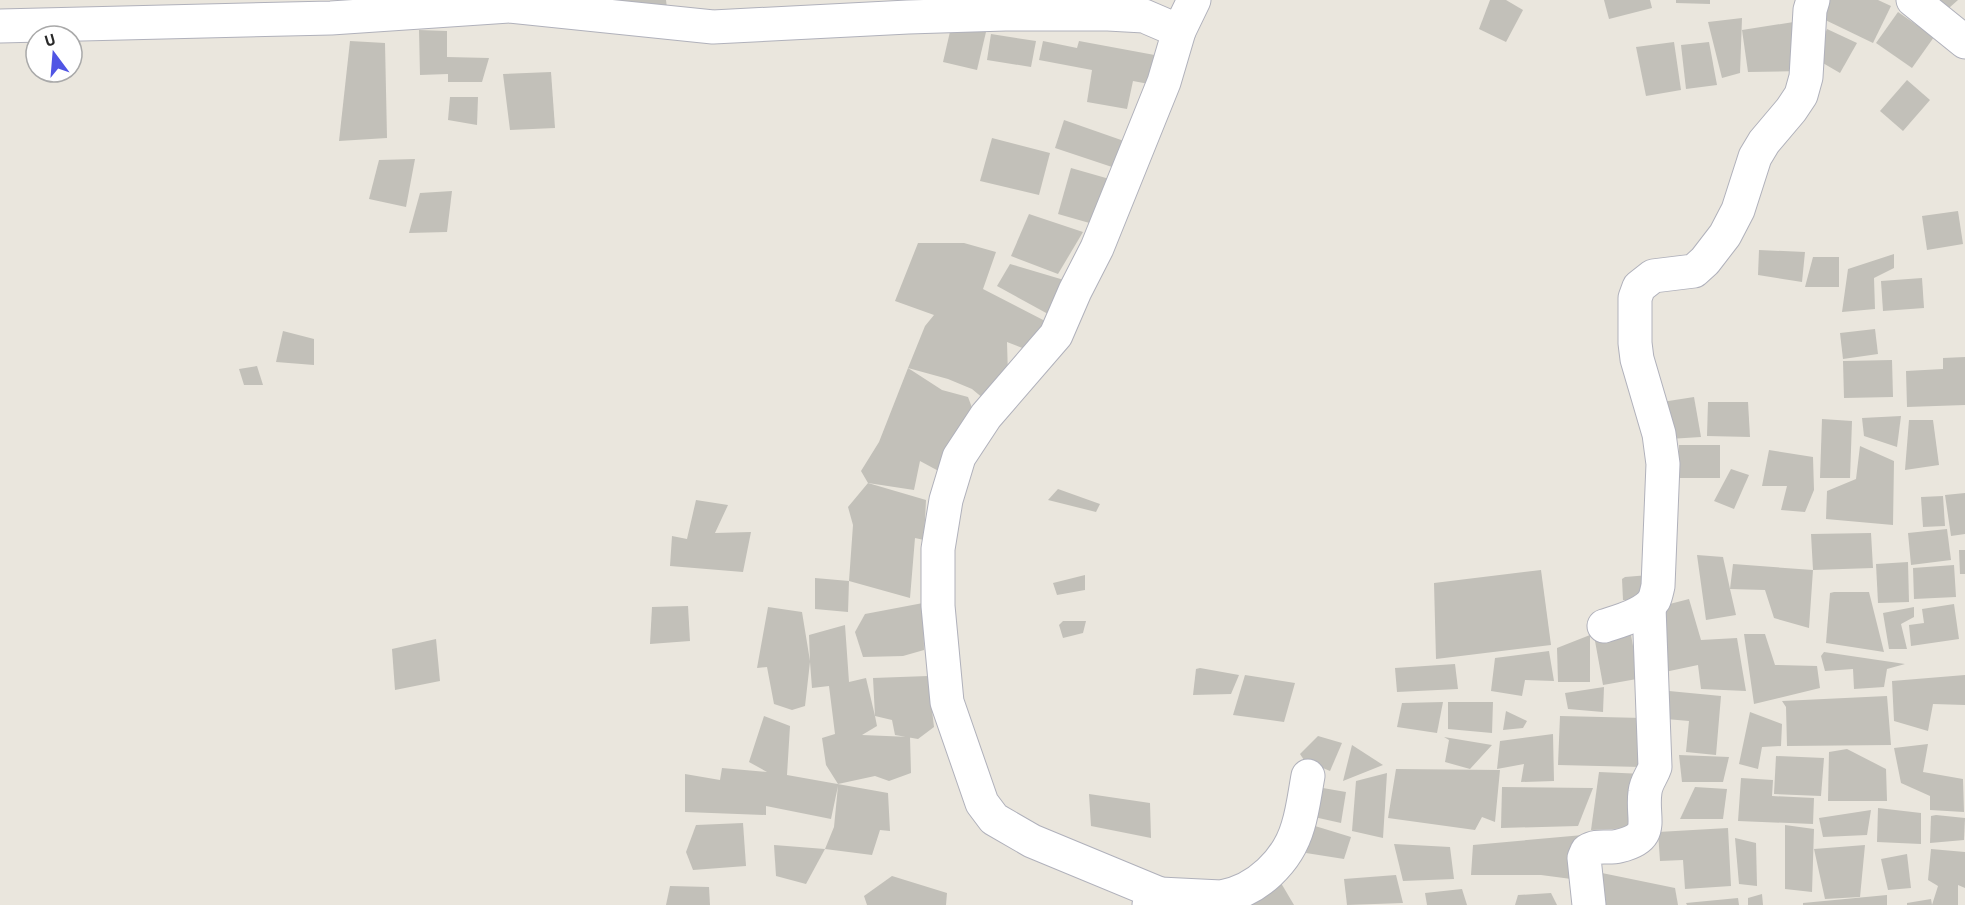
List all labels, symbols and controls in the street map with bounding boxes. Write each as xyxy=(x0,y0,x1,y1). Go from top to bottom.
north arrow xyxy=(24,24,84,84)
text: U xyxy=(42,27,58,53)

